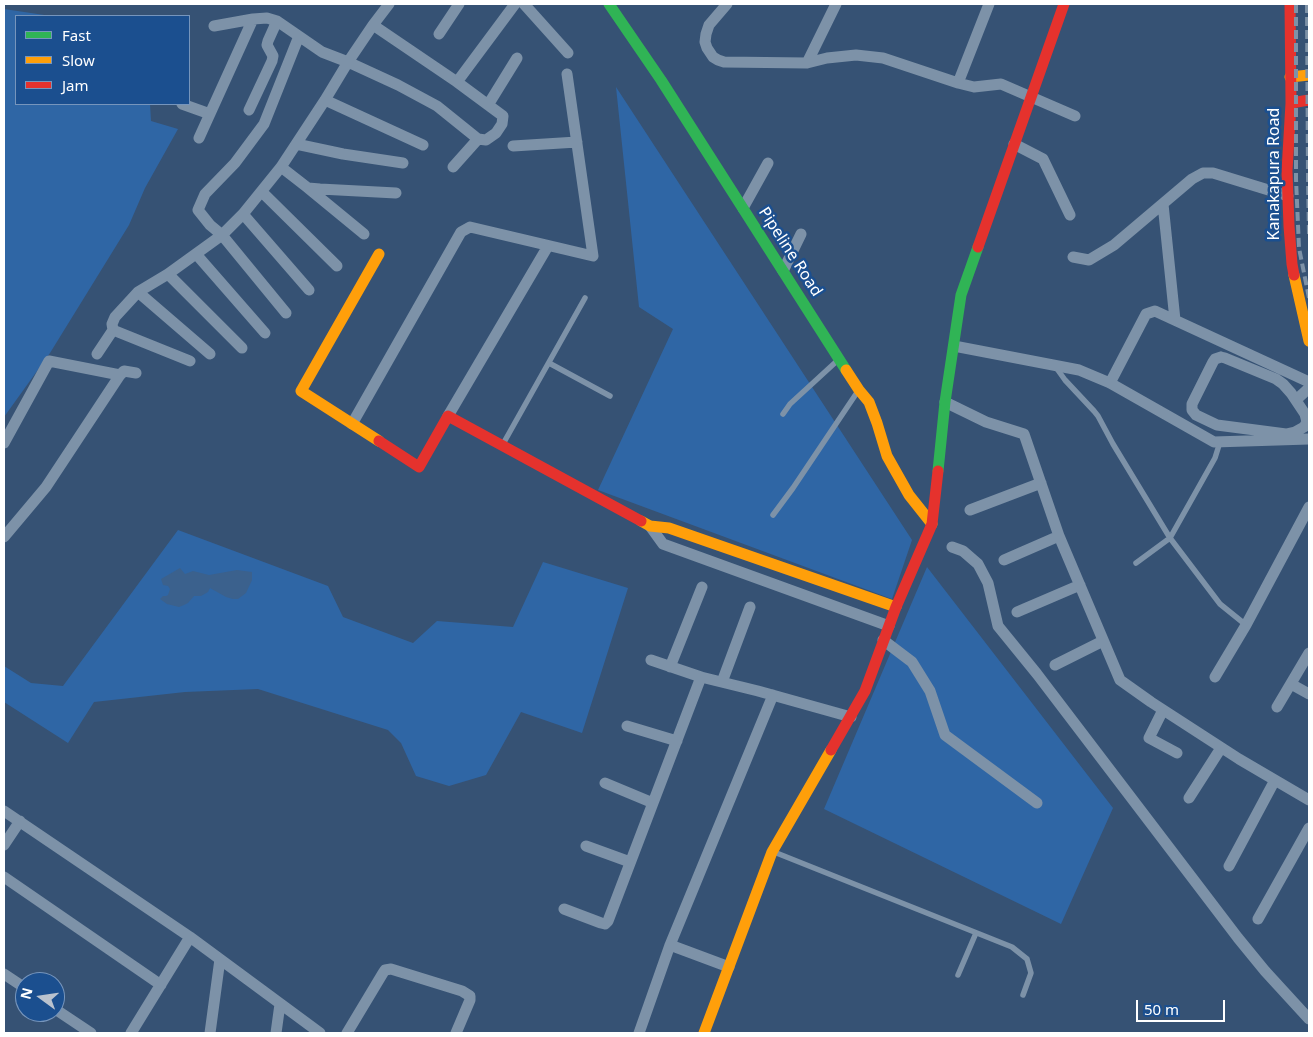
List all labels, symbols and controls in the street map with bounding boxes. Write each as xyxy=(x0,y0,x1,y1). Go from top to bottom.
legend xyxy=(15,15,190,105)
text: Fast xyxy=(62,25,91,45)
text: Slow xyxy=(62,50,95,70)
text: Jam xyxy=(62,75,89,95)
street label: Kanakapura Road xyxy=(1264,108,1284,240)
street label: Pipeline Road xyxy=(754,204,826,300)
north arrow xyxy=(15,972,65,1022)
text: N xyxy=(15,986,37,1001)
scale bar xyxy=(1138,990,1227,1022)
text: 50 m xyxy=(1144,999,1179,1019)

